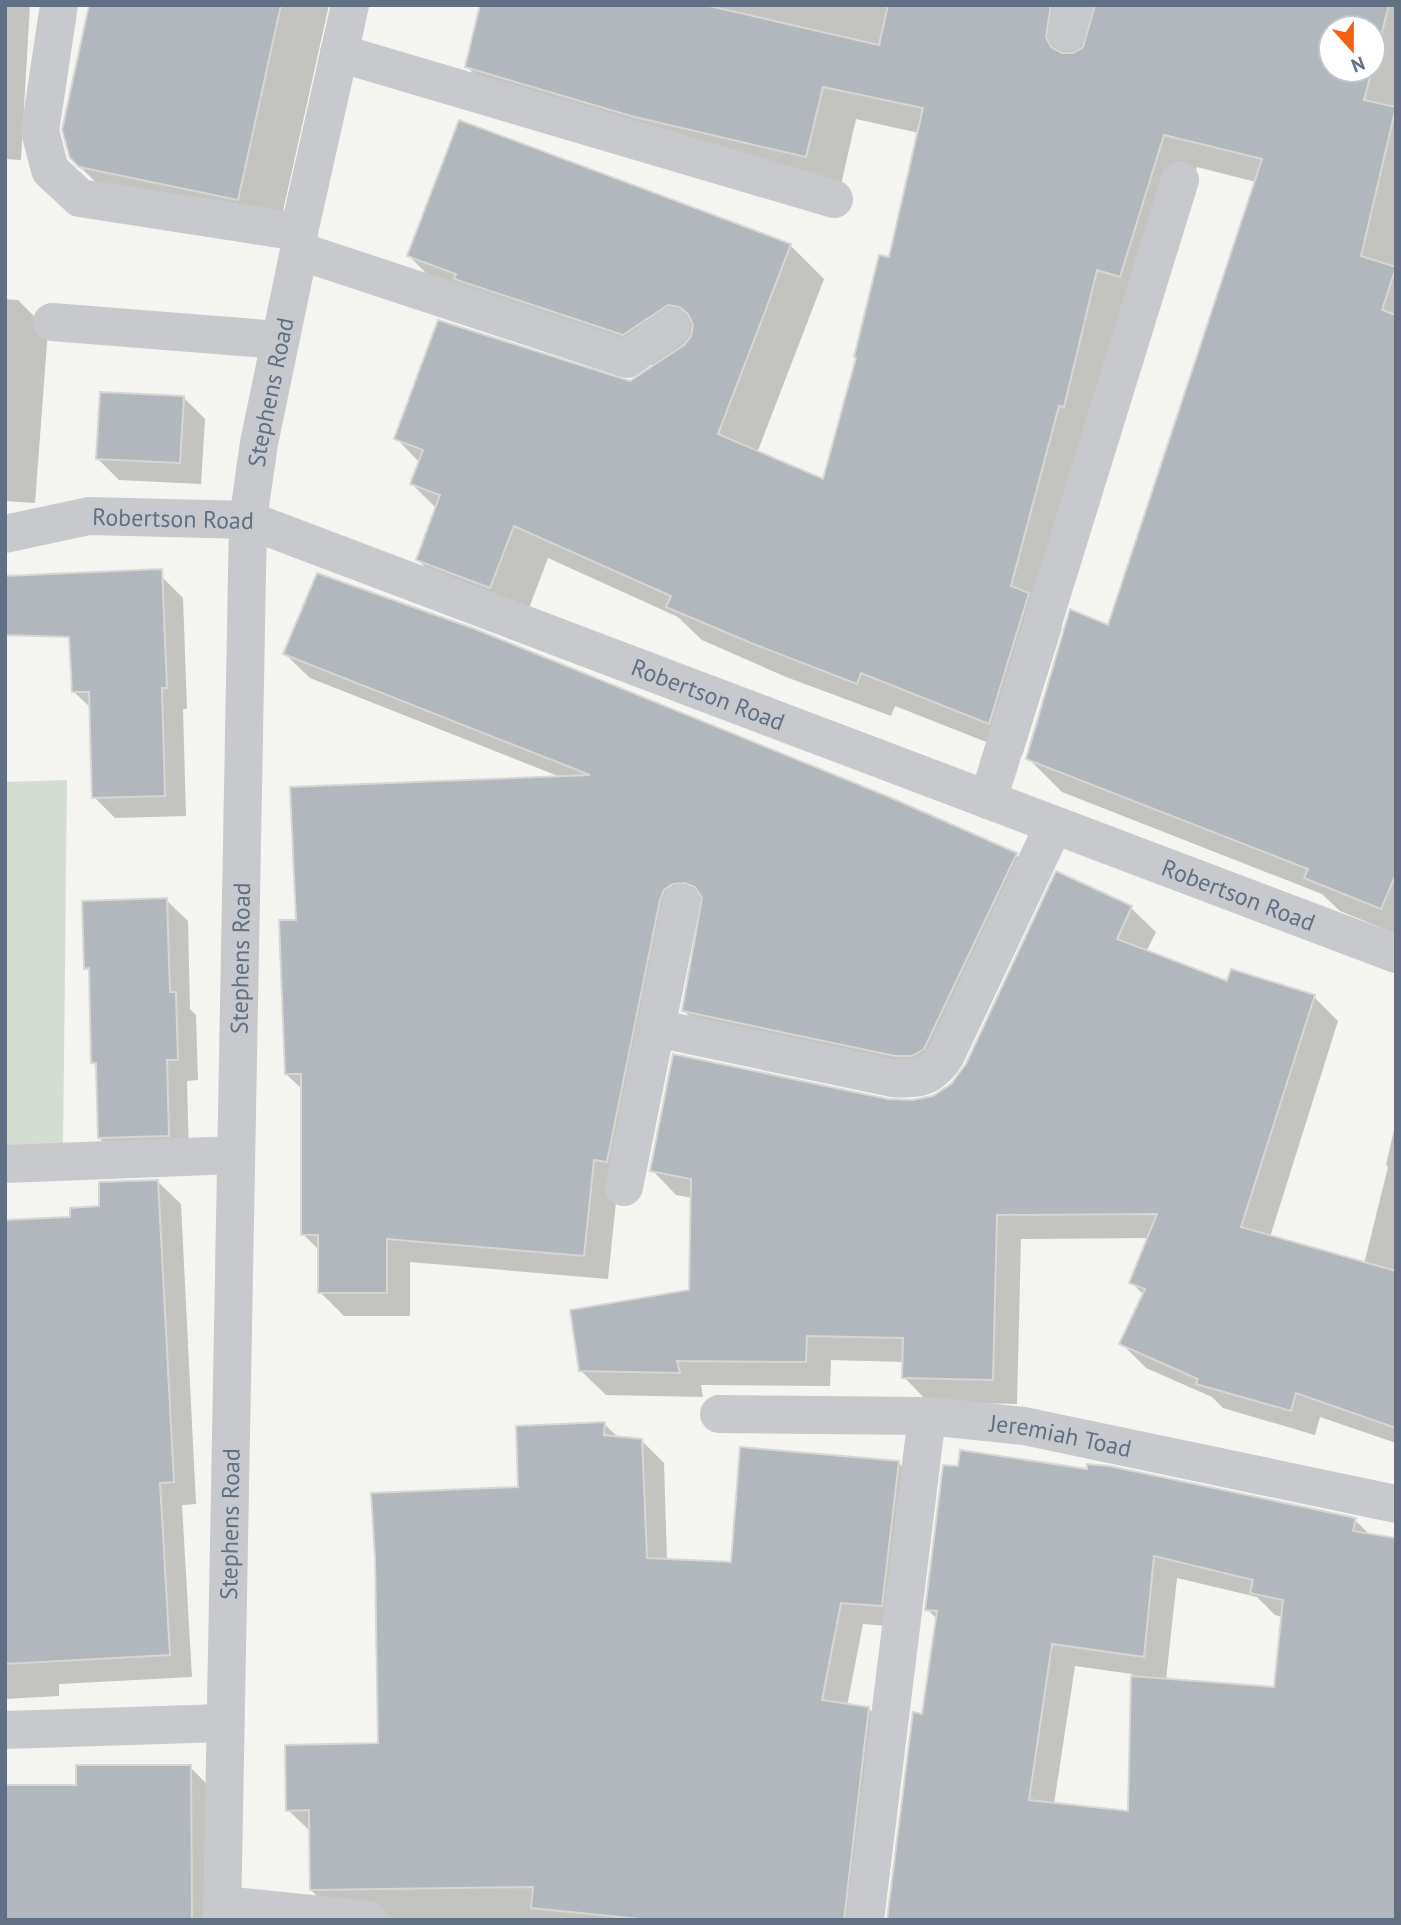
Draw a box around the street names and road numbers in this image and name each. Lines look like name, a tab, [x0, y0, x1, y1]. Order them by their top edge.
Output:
street label: Stephens Road	[240, 315, 300, 469]
street label: Robertson Road	[92, 501, 254, 536]
street label: Robertson Road	[627, 651, 789, 737]
street label: Robertson Road	[1158, 851, 1320, 938]
street label: Stephens Road	[223, 882, 257, 1034]
street label: Jeremiah Toad	[987, 1407, 1134, 1464]
street label: Stephens Road	[212, 1448, 246, 1600]

